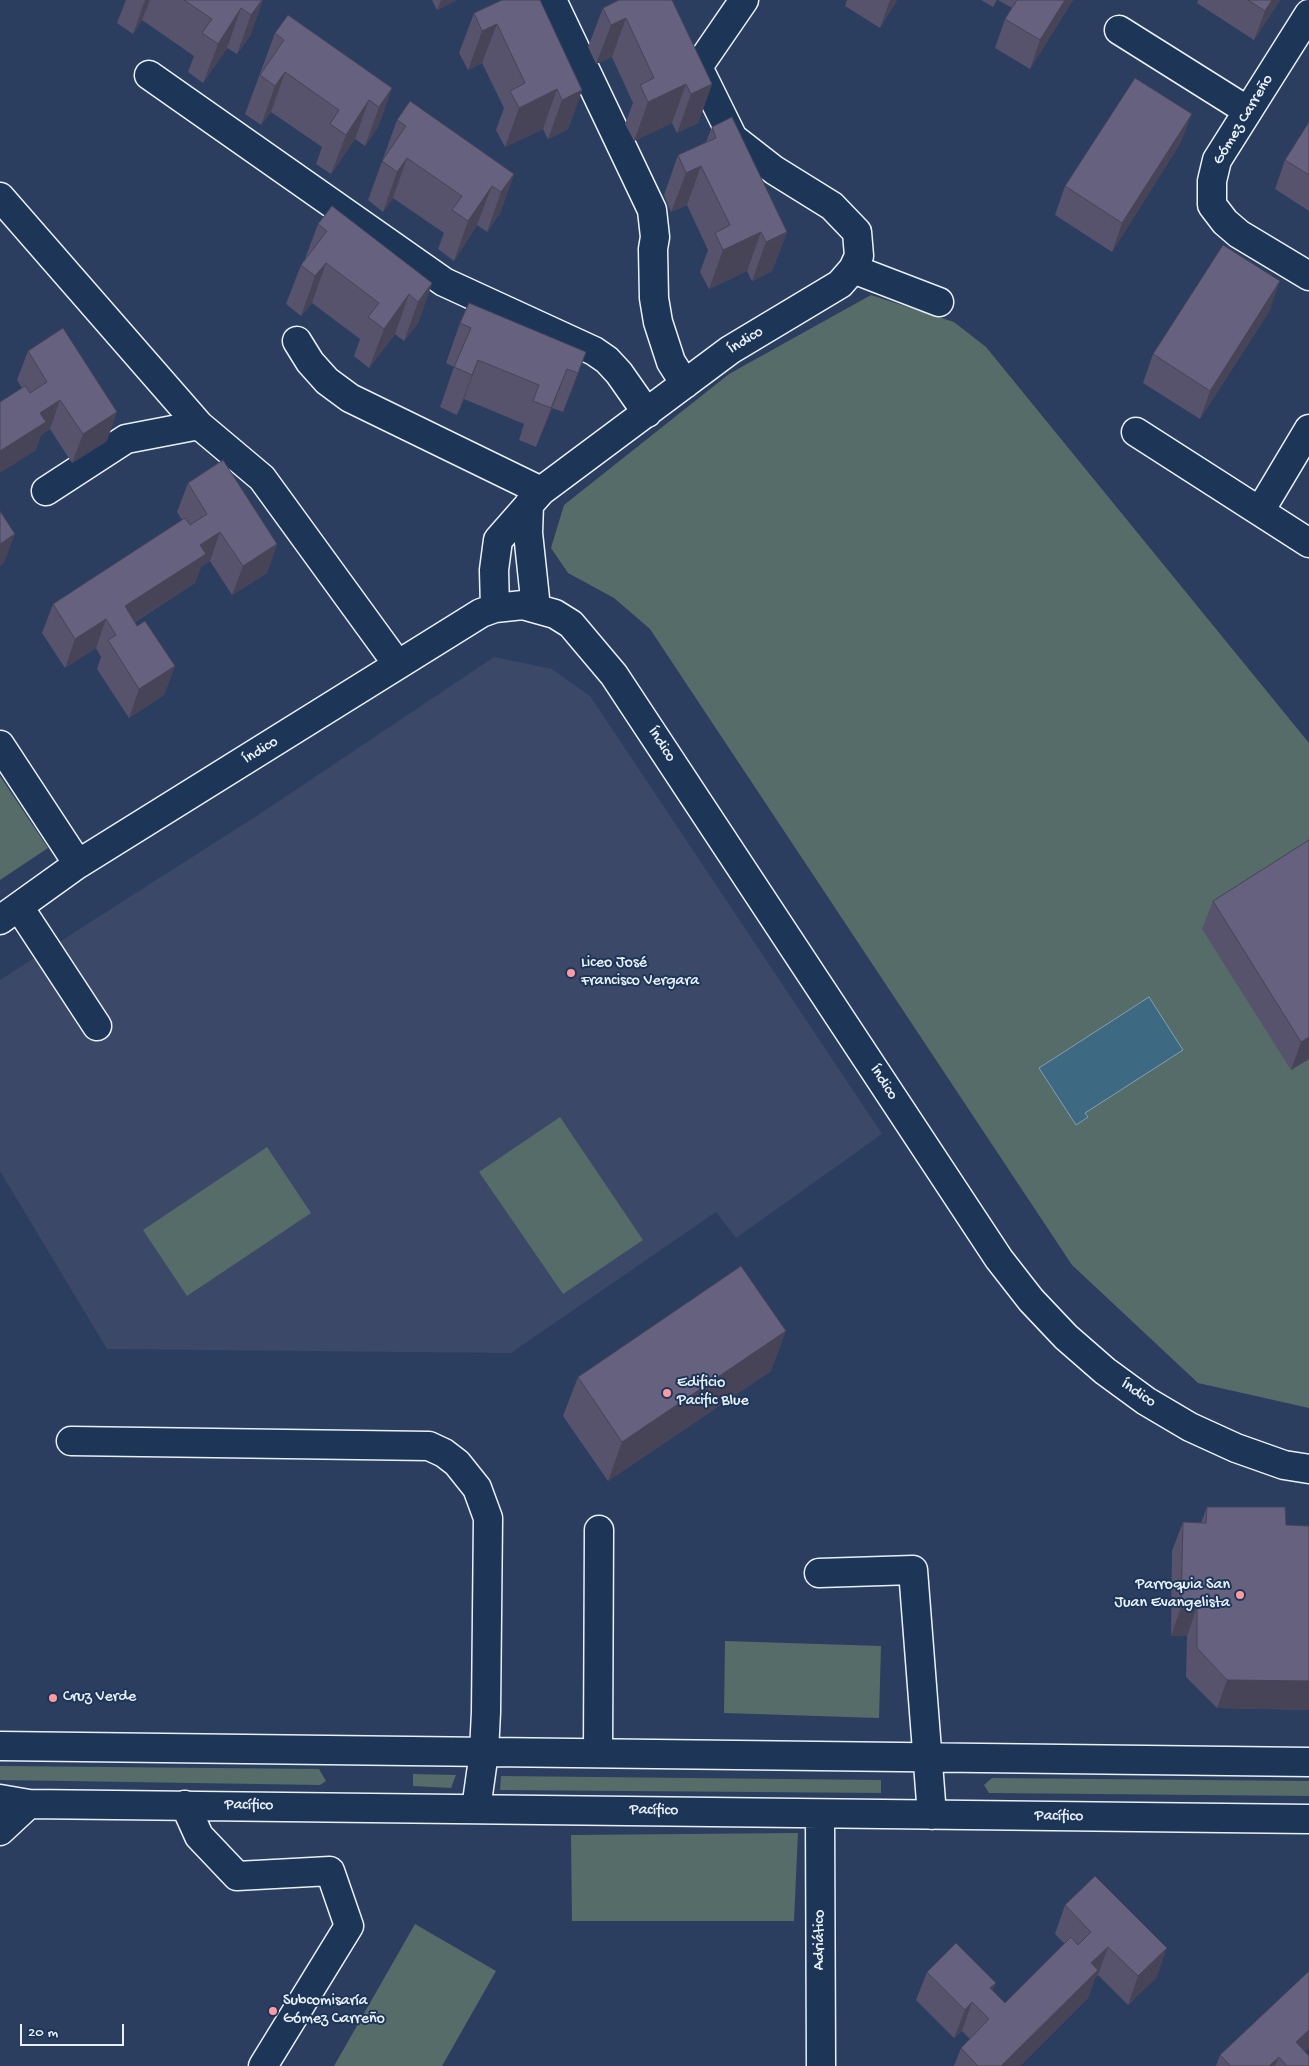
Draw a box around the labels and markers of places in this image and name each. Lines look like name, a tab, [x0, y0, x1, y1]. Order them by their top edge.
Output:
place label: Liceo José Francisco Vergara	[581, 954, 699, 992]
marker: Liceo José Francisco Vergara	[565, 967, 577, 979]
place label: Edificio Pacific Blue	[677, 1374, 749, 1412]
marker: Edificio Pacific Blue	[661, 1387, 673, 1399]
place label: Parroquia San Juan Evangelista	[1115, 1576, 1230, 1614]
marker: Parroquia San Juan Evangelista	[1234, 1589, 1246, 1601]
place label: Cruz Verde	[63, 1688, 136, 1708]
marker: Cruz Verde	[47, 1692, 59, 1704]
place label: Subcomisaría Gómez Carreño	[283, 1992, 385, 2030]
marker: Subcomisaría Gómez Carreño	[267, 2005, 279, 2017]

